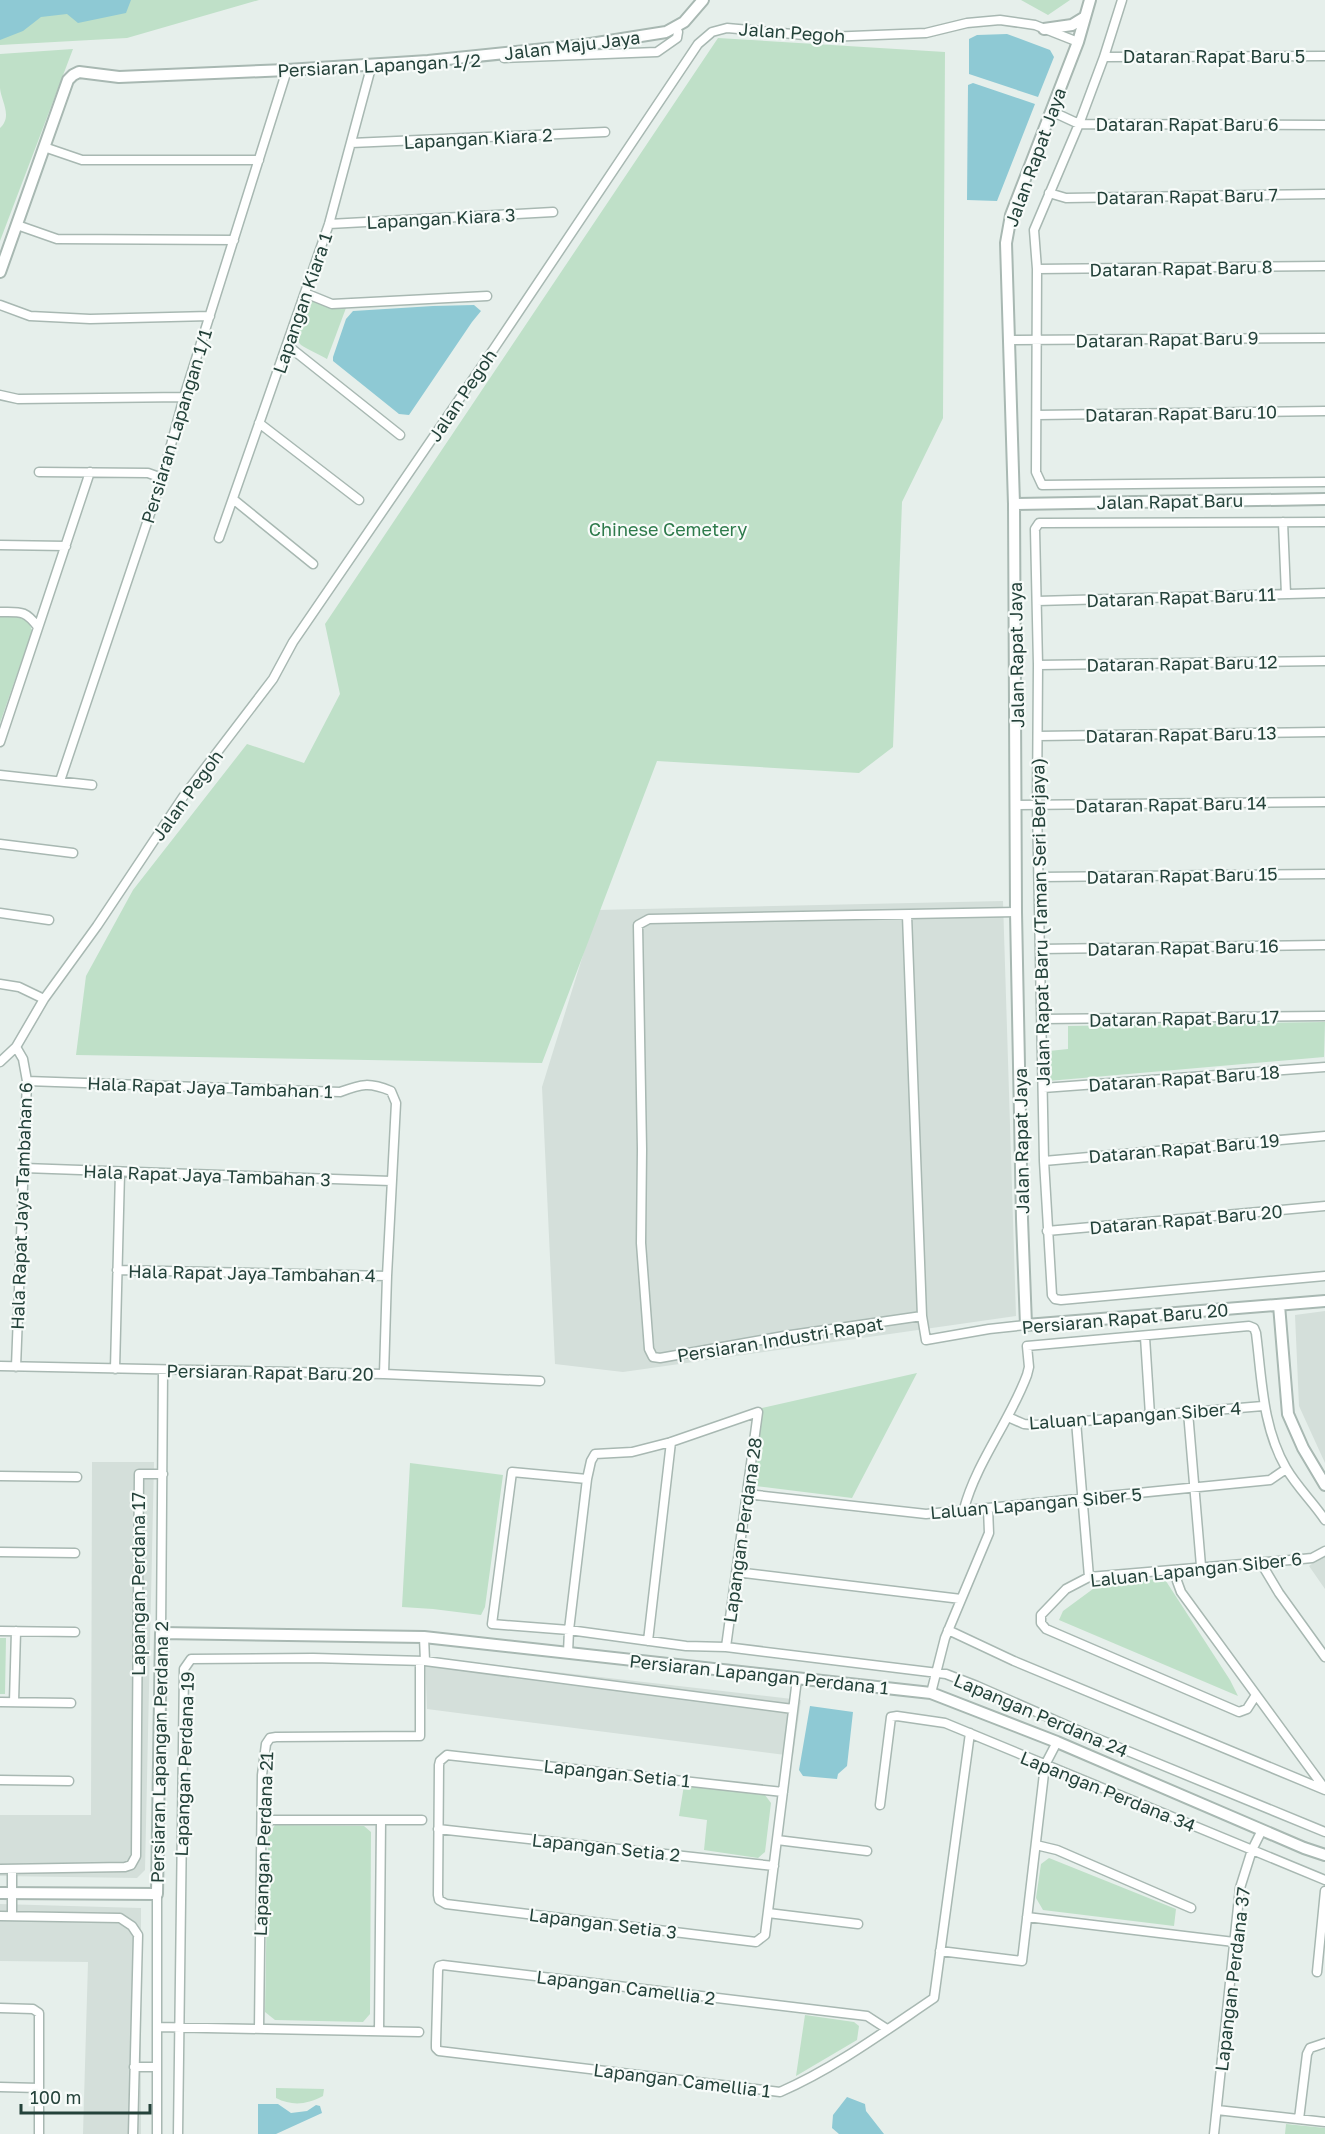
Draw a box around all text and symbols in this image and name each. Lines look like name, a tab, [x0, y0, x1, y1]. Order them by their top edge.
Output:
street label: Jalan Pegoh	[738, 17, 846, 47]
street label: Jalan Maju Jaya	[503, 26, 641, 64]
street label: Dataran Rapat Baru 5	[1123, 45, 1305, 67]
street label: Persiaran Lapangan 1/2	[277, 49, 481, 81]
street label: Jalan Rapat Jaya	[1000, 85, 1070, 229]
street label: Dataran Rapat Baru 6	[1095, 113, 1279, 135]
street label: Lapangan Kiara 2	[403, 123, 553, 153]
street label: Dataran Rapat Baru 7	[1096, 183, 1278, 209]
street label: Lapangan Kiara 3	[366, 203, 516, 233]
street label: Lapangan Kiara 1	[268, 229, 336, 376]
street label: Dataran Rapat Baru 8	[1089, 255, 1273, 281]
street label: Persiaran Lapangan 1/1	[136, 326, 216, 526]
street label: Dataran Rapat Baru 9	[1075, 326, 1259, 352]
street label: Jalan Pegoh	[423, 345, 501, 445]
street label: Dataran Rapat Baru 10	[1085, 400, 1277, 426]
street label: Jalan Rapat Baru	[1096, 489, 1244, 513]
park label: Chinese Cemetery	[589, 518, 747, 540]
street label: Jalan Rapat Jaya	[1004, 582, 1028, 728]
street label: Dataran Rapat Baru 11	[1086, 583, 1276, 611]
street label: Dataran Rapat Baru 12	[1086, 650, 1278, 676]
street label: Dataran Rapat Baru 13	[1085, 721, 1277, 747]
street label: Jalan Pegoh	[147, 745, 227, 845]
street label: Jalan Rapat Baru (Taman Seri Berjaya)	[1026, 758, 1054, 1086]
street label: Dataran Rapat Baru 14	[1075, 791, 1267, 817]
street label: Dataran Rapat Baru 15	[1086, 862, 1278, 888]
street label: Dataran Rapat Baru 16	[1087, 934, 1279, 960]
street label: Dataran Rapat Baru 17	[1089, 1005, 1279, 1031]
street label: Dataran Rapat Baru 18	[1088, 1060, 1280, 1096]
street label: Jalan Rapat Jaya	[1009, 1068, 1033, 1214]
street label: Hala Rapat Jaya Tambahan 1	[87, 1072, 333, 1102]
street label: Hala Rapat Jaya Tambahan 6	[6, 1082, 36, 1330]
street label: Dataran Rapat Baru 19	[1088, 1129, 1280, 1167]
street label: Hala Rapat Jaya Tambahan 3	[83, 1160, 331, 1190]
street label: Dataran Rapat Baru 20	[1089, 1200, 1283, 1238]
street label: Hala Rapat Jaya Tambahan 4	[128, 1260, 376, 1286]
street label: Persiaran Rapat Baru 20	[1021, 1298, 1229, 1338]
street label: Persiaran Industri Rapat	[675, 1312, 885, 1366]
street label: Persiaran Rapat Baru 20	[166, 1359, 374, 1385]
street label: Laluan Lapangan Siber 4	[1028, 1397, 1242, 1433]
street label: Lapangan Perdana 28	[718, 1436, 766, 1624]
street label: Laluan Lapangan Siber 5	[929, 1483, 1143, 1523]
street label: Lapangan Perdana 17	[127, 1492, 149, 1676]
street label: Laluan Lapangan Siber 6	[1089, 1547, 1303, 1591]
street label: Persiaran Lapangan Perdana 2	[146, 1621, 172, 1883]
street label: Persiaran Lapangan Perdana 1	[628, 1649, 890, 1699]
street label: Lapangan Perdana 24	[951, 1668, 1131, 1762]
street label: Lapangan Perdana 19	[170, 1671, 198, 1857]
street label: Lapangan Perdana 34	[1017, 1746, 1199, 1836]
street label: Lapangan Perdana 21	[249, 1751, 277, 1937]
street label: Lapangan Setia 1	[543, 1754, 692, 1792]
street label: Lapangan Setia 2	[531, 1828, 681, 1866]
street label: Lapangan Perdana 37	[1210, 1886, 1254, 2072]
street label: Lapangan Setia 3	[528, 1903, 678, 1943]
street label: Lapangan Camellia 2	[535, 1965, 717, 2009]
street label: Lapangan Camellia 1	[592, 2058, 772, 2102]
scale bar	[21, 2077, 150, 2115]
text: 100 m	[30, 2086, 81, 2108]

